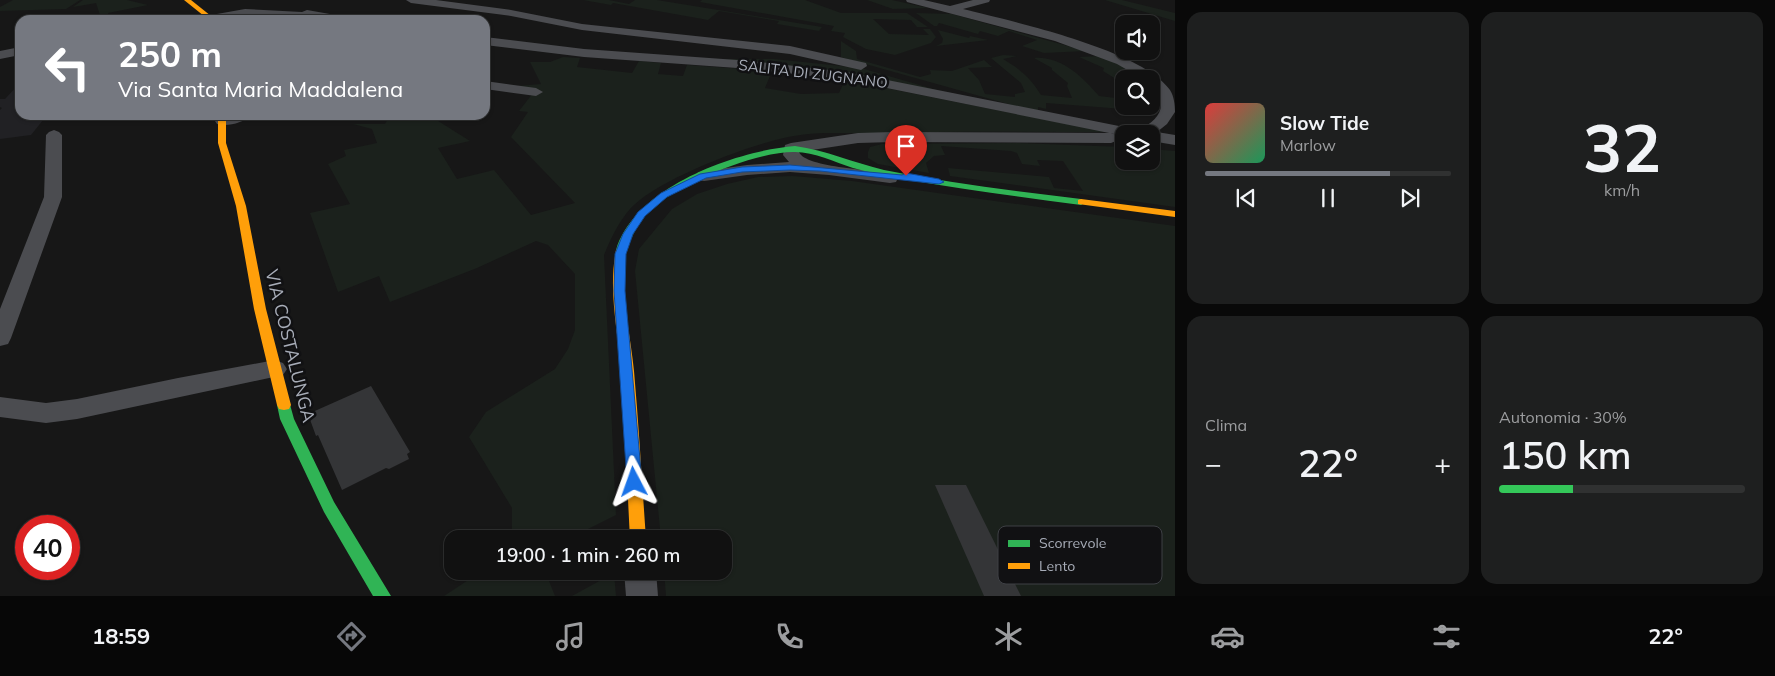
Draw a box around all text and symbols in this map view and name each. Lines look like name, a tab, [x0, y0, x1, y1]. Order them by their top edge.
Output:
map controls	[1115, 15, 1160, 170]
button: sound	[1115, 15, 1160, 60]
text: 250 m	[118, 32, 222, 76]
icon: left	[35, 35, 100, 100]
street label: SALITA DI ZUGNANO	[737, 55, 889, 92]
button: search	[1115, 70, 1160, 115]
text: Via Santa Maria Maddalena	[118, 75, 403, 103]
text: 32	[1583, 107, 1661, 188]
text: Slow Tide	[1280, 111, 1369, 135]
pin	[885, 125, 927, 176]
button: layers	[1115, 125, 1160, 170]
icon: arrive	[892, 132, 920, 160]
text: Marlow	[1280, 135, 1336, 155]
text: km/h	[1604, 180, 1640, 200]
icon: previous	[1232, 184, 1260, 212]
icon: pause	[1314, 184, 1342, 212]
icon: next	[1396, 184, 1424, 212]
street label: VIA COSTALUNGA	[260, 267, 321, 425]
text: Autonomia · 30%	[1499, 407, 1627, 427]
text: Clima	[1205, 415, 1247, 435]
text: 150 km	[1499, 431, 1632, 479]
text: 22°	[1298, 439, 1358, 487]
text: −	[1205, 446, 1222, 481]
text: +	[1434, 446, 1451, 481]
position arrow	[607, 455, 659, 507]
speed limit sign: 40	[15, 515, 80, 580]
legend	[998, 526, 1162, 584]
text: Scorrevole	[1039, 534, 1106, 552]
text: 19:00 · 1 min · 260 m	[495, 543, 681, 567]
text: Lento	[1039, 557, 1075, 575]
icon: directions	[334, 619, 369, 654]
icon: music	[553, 619, 588, 654]
icon: phone	[772, 619, 807, 654]
icon: climate	[991, 619, 1026, 654]
icon: car	[1210, 619, 1245, 654]
icon: filters	[1429, 619, 1464, 654]
text: 18:59	[92, 622, 150, 650]
text: 22°	[1648, 622, 1683, 650]

